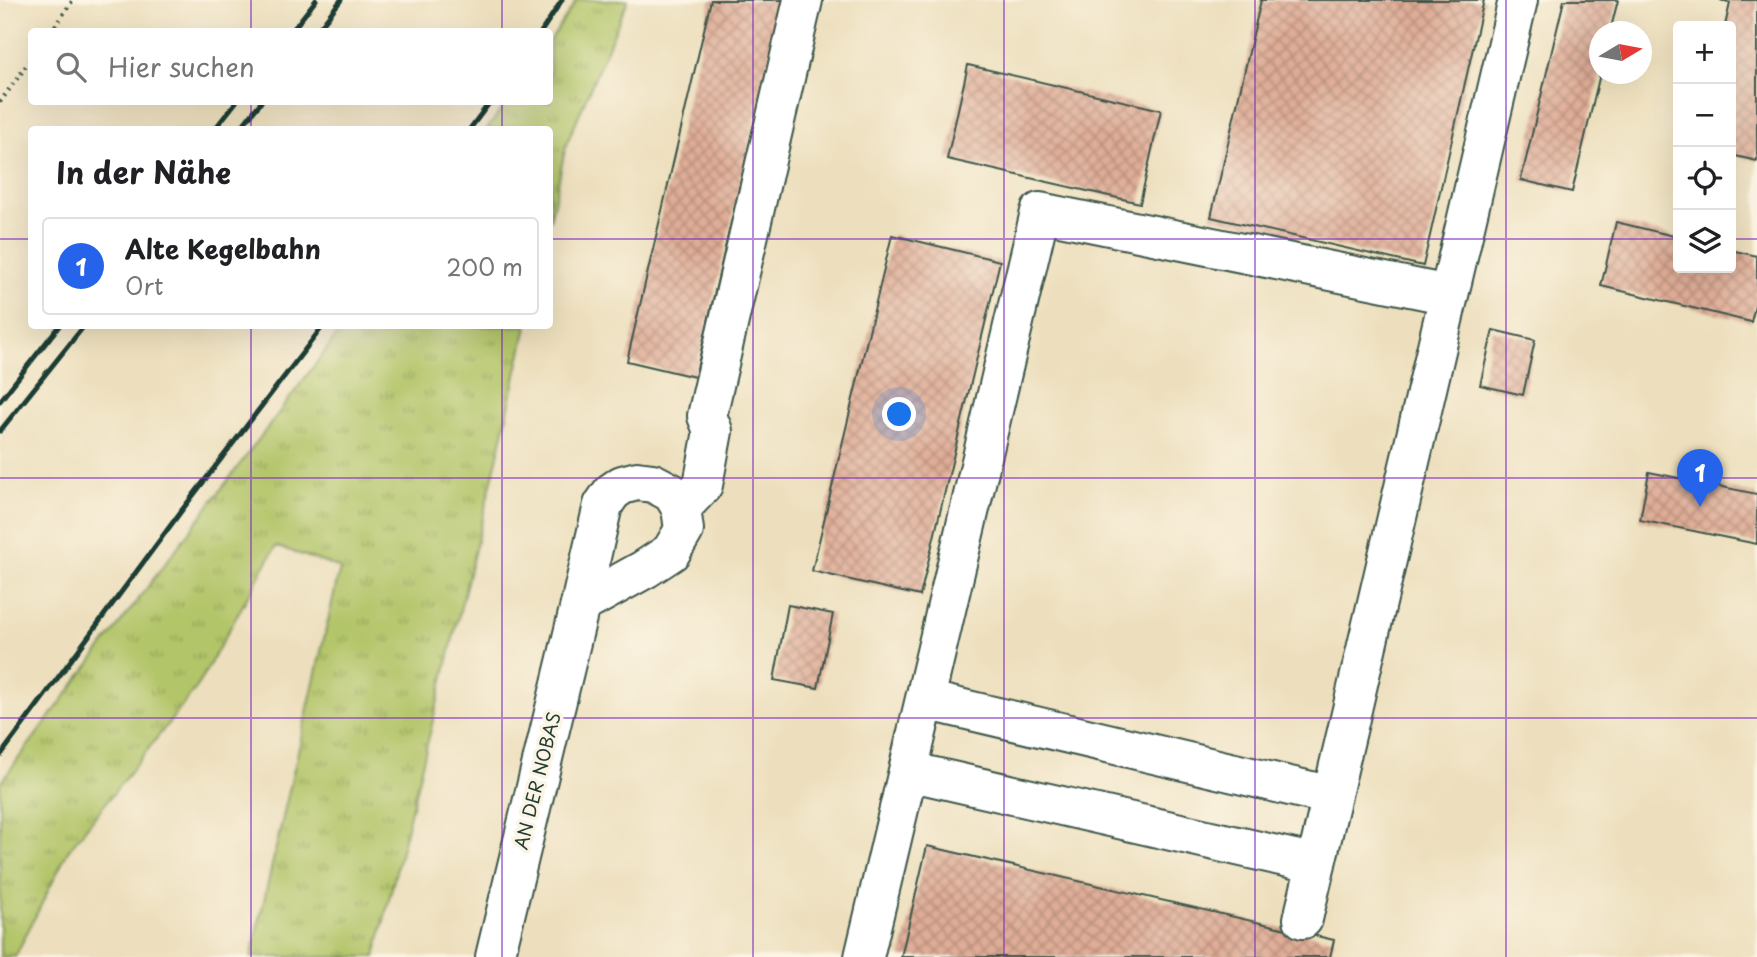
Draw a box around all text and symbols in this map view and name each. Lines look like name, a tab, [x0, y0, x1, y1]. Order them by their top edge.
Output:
north arrow	[1589, 21, 1652, 84]
map controls	[1673, 21, 1736, 273]
button: +	[1673, 21, 1736, 84]
search box	[28, 28, 553, 105]
text: Hier suchen	[108, 47, 255, 86]
icon: search	[52, 48, 90, 86]
button: −	[1673, 84, 1736, 147]
button: locate	[1673, 147, 1736, 210]
text: In der Nähe	[56, 149, 231, 194]
button: layers	[1673, 210, 1736, 273]
text: Alte Kegelbahn	[125, 229, 321, 268]
text: 1	[76, 249, 87, 284]
text: 200 m	[446, 249, 523, 284]
text: Ort	[125, 268, 163, 303]
your location	[882, 397, 916, 431]
pin: 1	[1677, 449, 1723, 507]
street label: AN DER NOBAS	[506, 709, 567, 852]

